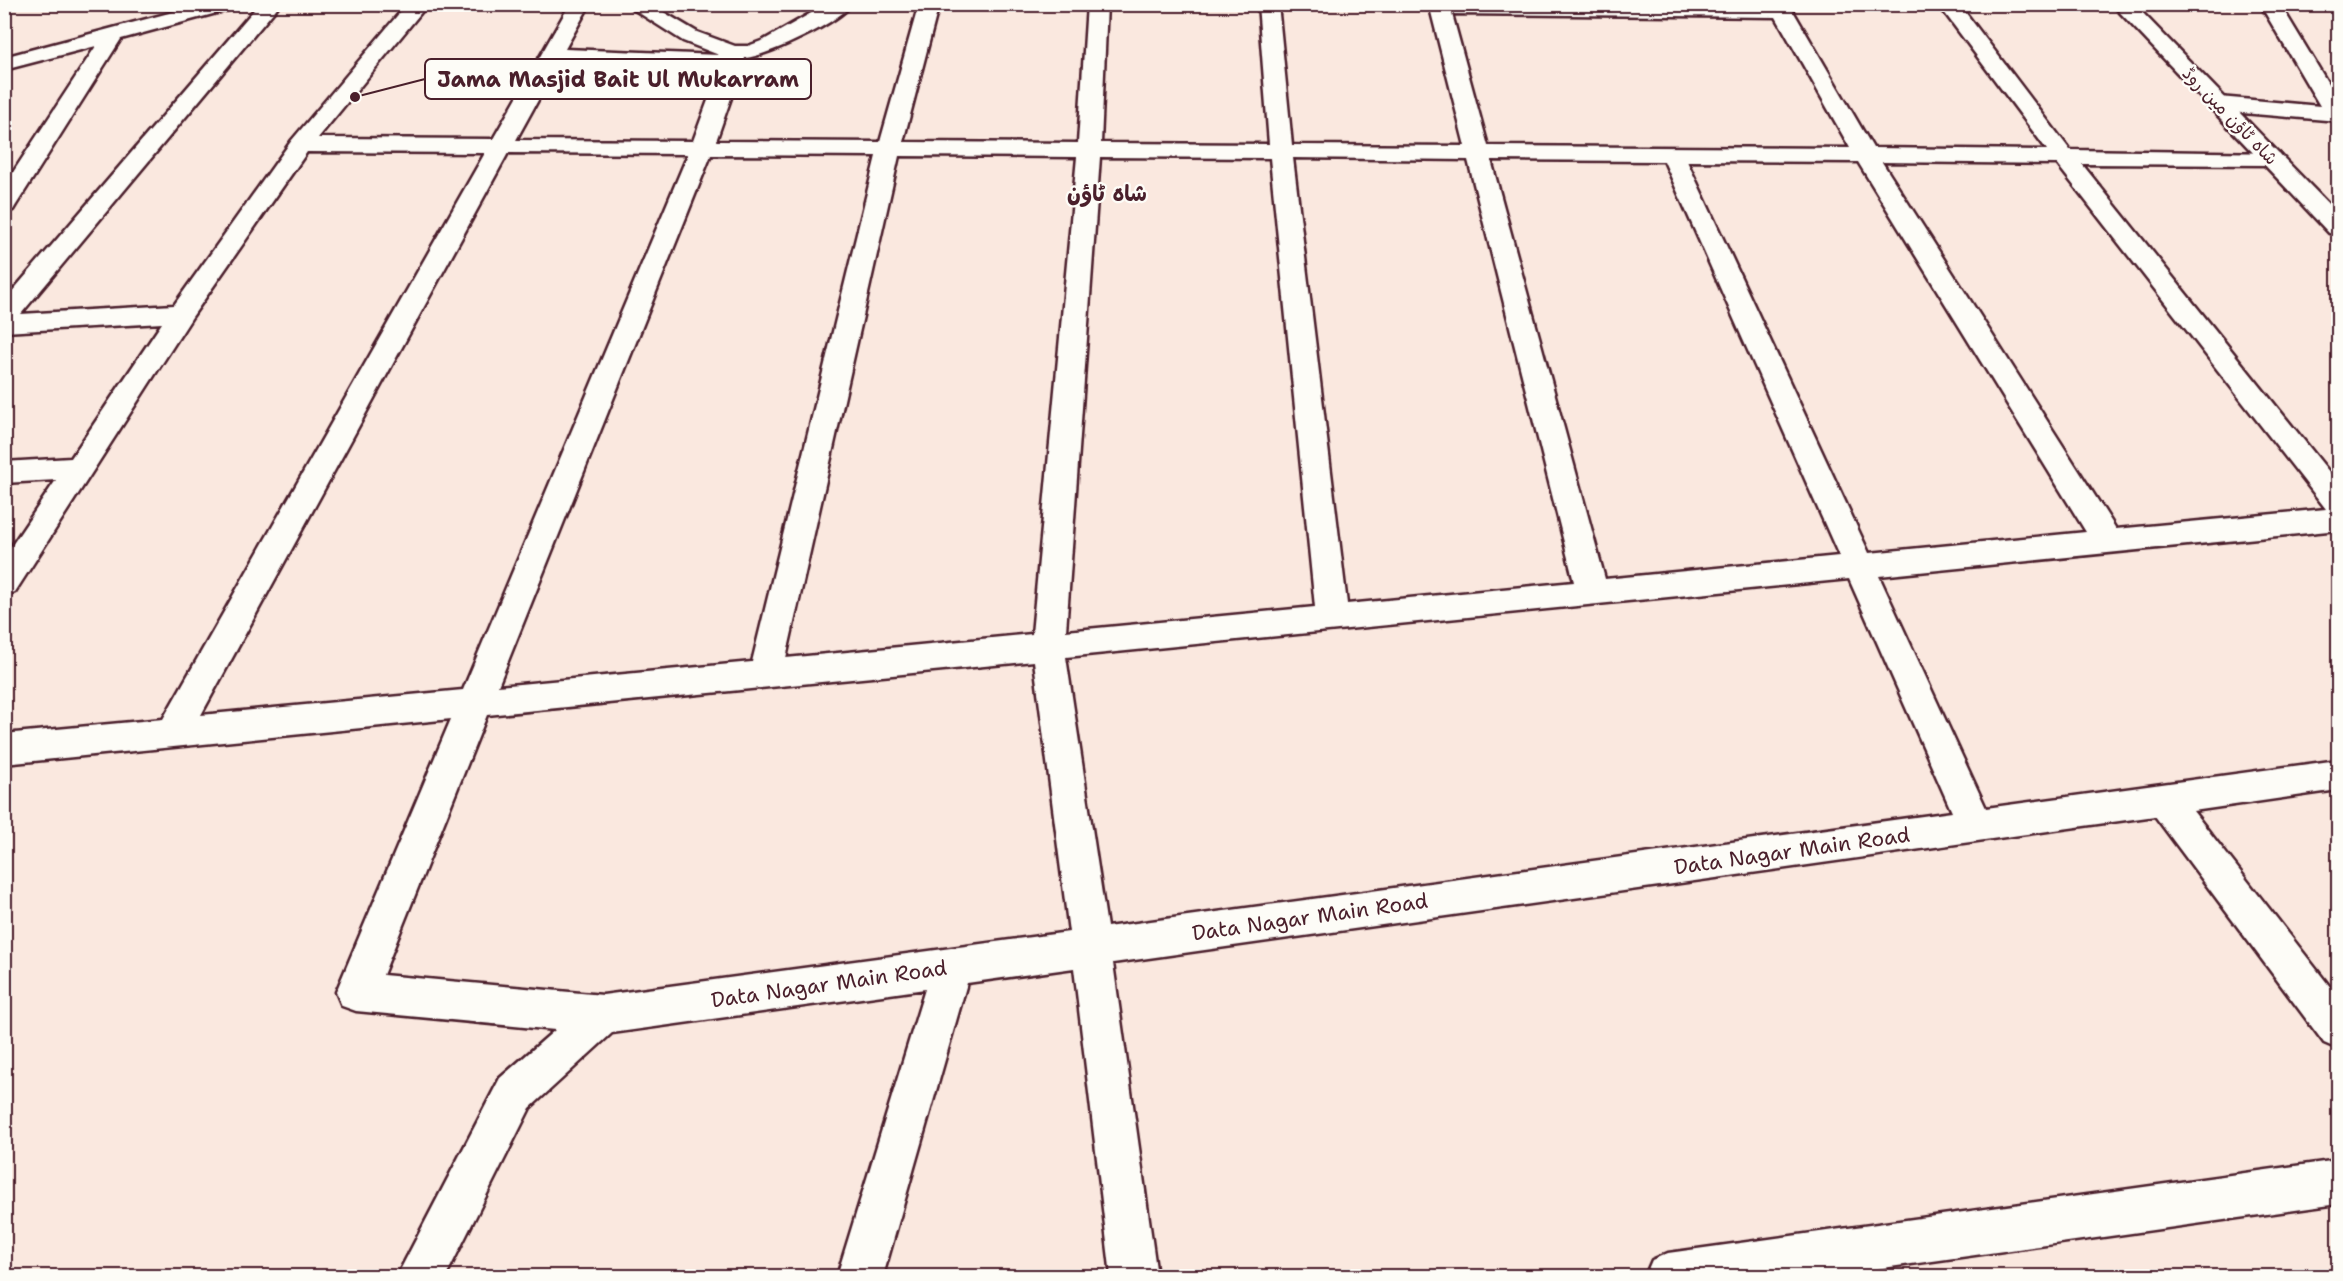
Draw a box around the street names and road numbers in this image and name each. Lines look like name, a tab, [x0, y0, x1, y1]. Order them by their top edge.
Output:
street label: شاہ ٹاؤن مین روڈ	[2177, 62, 2283, 170]
street label: Data Nagar Main Road	[1672, 821, 1912, 881]
street label: Data Nagar Main Road	[1190, 887, 1430, 947]
street label: Data Nagar Main Road	[709, 954, 949, 1014]

